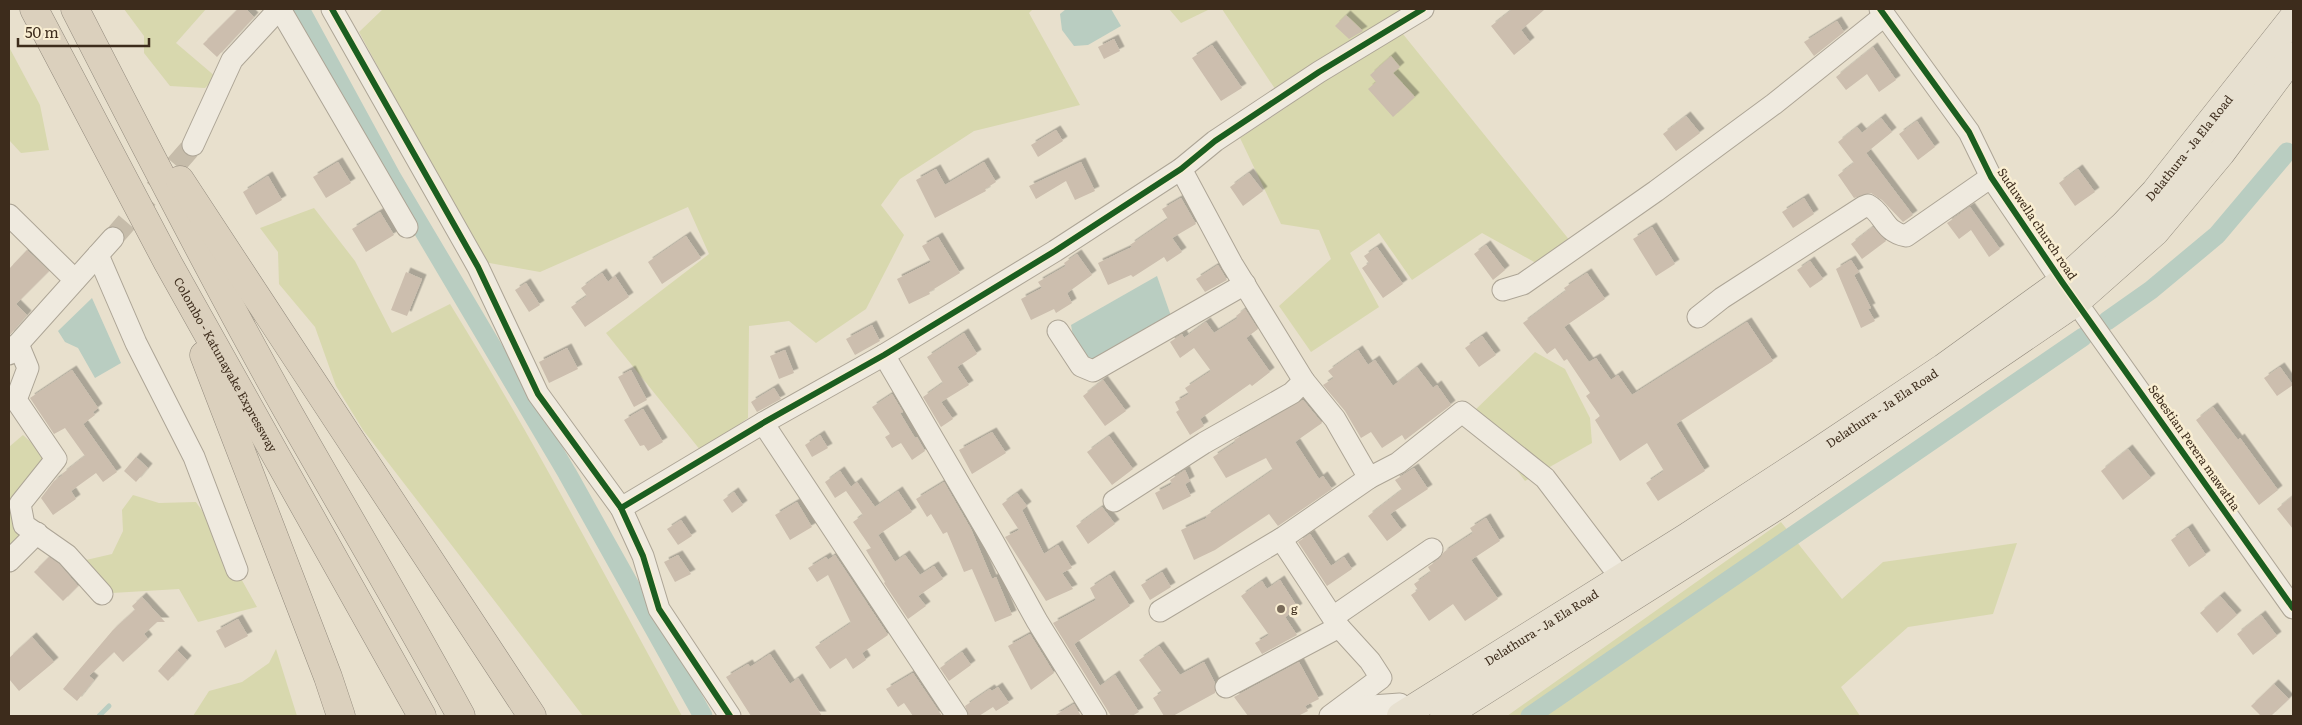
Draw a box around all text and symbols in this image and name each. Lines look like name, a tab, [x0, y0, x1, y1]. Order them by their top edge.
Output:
scale bar	[18, 15, 149, 47]
text: 50 m	[25, 20, 59, 43]
street label: Delathura - Ja Ela Road	[2141, 90, 2237, 205]
street label: Suduwella church road	[1994, 164, 2082, 284]
street label: Colombo - Katunayake Expressway	[170, 274, 282, 455]
street label: Delathura - Ja Ela Road	[1822, 363, 1942, 452]
street label: Sebestian Perera mawatha	[2144, 381, 2246, 514]
street label: Delathura - Ja Ela Road	[1481, 584, 1602, 670]
place label: g	[1291, 599, 1298, 617]
marker: g	[1275, 603, 1287, 615]

